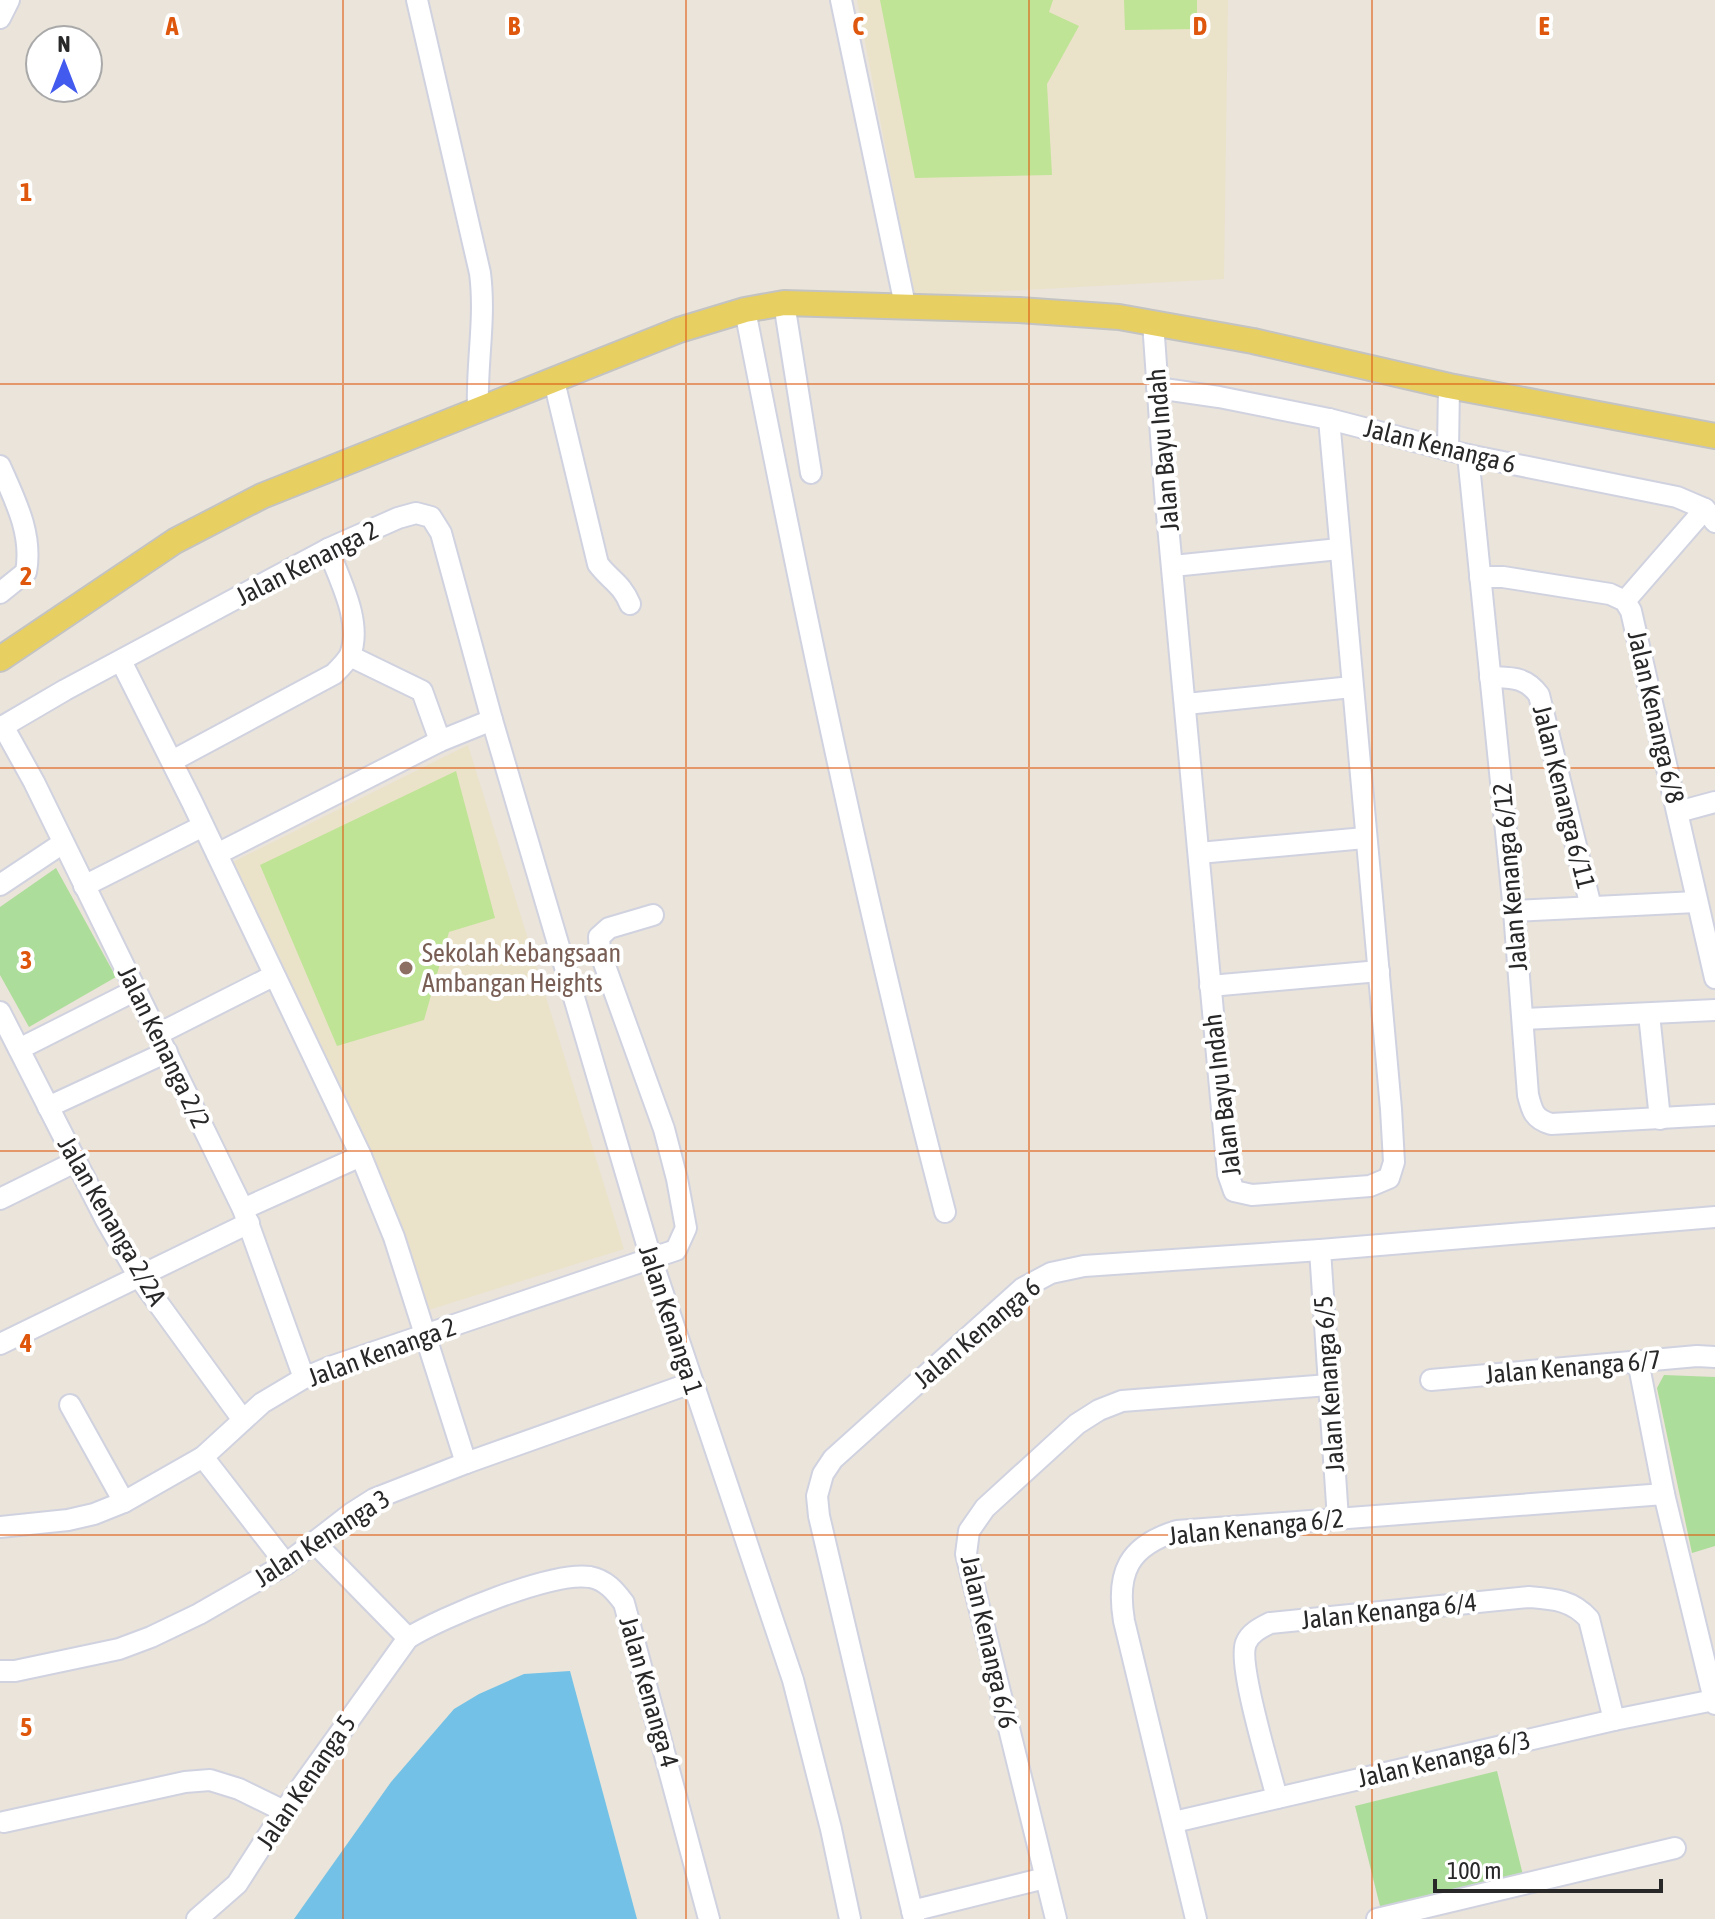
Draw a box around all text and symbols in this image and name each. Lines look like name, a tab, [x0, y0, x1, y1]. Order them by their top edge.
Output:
text: A	[165, 11, 179, 41]
text: B	[508, 11, 521, 41]
text: C	[852, 11, 864, 41]
text: D	[1193, 11, 1207, 41]
text: E	[1538, 11, 1550, 41]
north arrow	[24, 24, 104, 104]
text: N	[58, 31, 70, 57]
text: 1	[20, 177, 32, 207]
street label: Jalan Bayu Indah	[1141, 367, 1185, 533]
street label: Jalan Kenanga 6	[1361, 413, 1519, 479]
street label: Jalan Kenanga 2	[231, 514, 383, 612]
text: 2	[20, 561, 32, 591]
street label: Jalan Kenanga 6/8	[1622, 628, 1690, 806]
street label: Jalan Kenanga 6/11	[1527, 702, 1601, 892]
street label: Jalan Kenanga 6/12	[1487, 782, 1533, 972]
place label: Sekolah Kebangsaan Ambangan Heights	[422, 938, 621, 998]
text: 3	[20, 945, 32, 975]
marker: Sekolah Kebangsaan Ambangan Heights	[397, 959, 415, 977]
street label: Jalan Kenanga 2/2	[112, 961, 216, 1133]
street label: Jalan Bayu Indah	[1197, 1012, 1247, 1178]
street label: Jalan Kenanga 2/2A	[52, 1132, 172, 1311]
street label: Jalan Kenanga 1	[633, 1241, 709, 1399]
street label: Jalan Kenanga 6	[908, 1272, 1046, 1394]
street label: Jalan Kenanga 6/5	[1308, 1295, 1350, 1473]
street label: Jalan Kenanga 2	[304, 1311, 460, 1393]
text: 4	[19, 1328, 32, 1358]
street label: Jalan Kenanga 6/7	[1484, 1344, 1662, 1390]
street label: Jalan Kenanga 3	[249, 1483, 395, 1593]
street label: Jalan Kenanga 6/2	[1167, 1503, 1345, 1551]
street label: Jalan Kenanga 6/6	[955, 1553, 1023, 1731]
street label: Jalan Kenanga 6/4	[1300, 1587, 1478, 1635]
street label: Jalan Kenanga 4	[613, 1613, 685, 1771]
street label: Jalan Kenanga 5	[250, 1709, 362, 1855]
text: 5	[20, 1712, 32, 1742]
street label: Jalan Kenanga 6/3	[1355, 1725, 1533, 1793]
scale bar	[1435, 1843, 1661, 1893]
text: 100 m	[1447, 1857, 1501, 1884]

